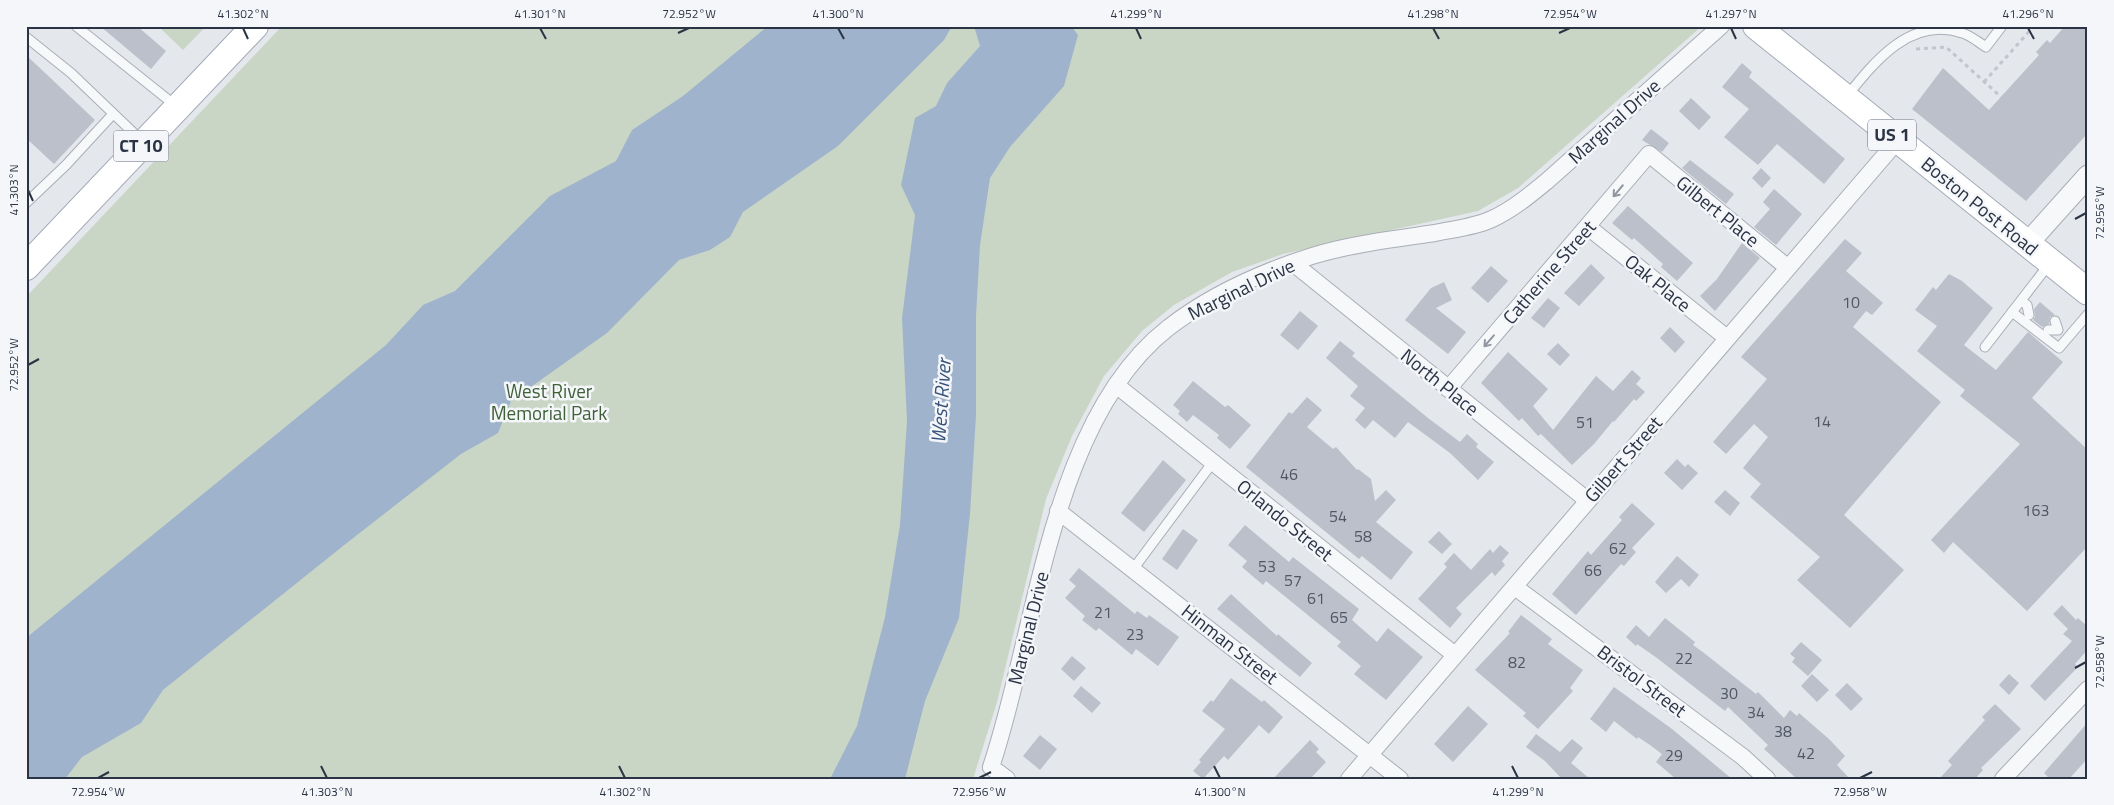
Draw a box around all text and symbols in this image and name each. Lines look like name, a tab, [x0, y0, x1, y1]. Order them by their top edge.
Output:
text: 41.302°N	[217, 4, 269, 23]
text: 41.301°N	[514, 4, 566, 23]
text: 72.952°W	[662, 4, 716, 23]
text: 41.300°N	[812, 4, 864, 23]
text: 41.299°N	[1110, 4, 1162, 23]
text: 41.298°N	[1407, 4, 1459, 23]
text: 72.954°W	[1543, 4, 1597, 23]
text: 41.297°N	[1705, 4, 1757, 23]
text: 41.296°N	[2002, 4, 2054, 23]
street label: Marginal Drive	[1561, 71, 1666, 170]
road number: US 1	[1868, 120, 1916, 150]
road number: CT 10	[114, 130, 168, 162]
street label: Boston Post Road	[1915, 149, 2045, 262]
text: 41.303°N	[4, 164, 23, 216]
street label: Gilbert Place	[1670, 168, 1766, 253]
one-way arrow	[1612, 185, 1623, 198]
text: 72.956°W	[2090, 186, 2109, 240]
street label: Catherine Street	[1495, 213, 1602, 330]
street label: Oak Place	[1619, 247, 1698, 319]
street label: Marginal Drive	[1182, 250, 1299, 327]
house number: 10	[1842, 290, 1860, 314]
one-way arrow	[1483, 334, 1495, 347]
text: 72.952°W	[4, 338, 23, 392]
street label: North Place	[1395, 341, 1486, 422]
water label: West River	[922, 355, 959, 444]
park label: West River Memorial Park	[491, 376, 607, 427]
street label: Gilbert Street	[1577, 409, 1669, 508]
house number: 14	[1813, 409, 1831, 433]
house number: 51	[1576, 410, 1594, 434]
house number: 46	[1280, 462, 1298, 486]
street label: Orlando Street	[1231, 472, 1340, 568]
house number: 163	[2023, 498, 2049, 522]
house number: 54	[1329, 504, 1347, 528]
house number: 58	[1354, 524, 1372, 548]
house number: 62	[1609, 536, 1627, 560]
house number: 53	[1258, 554, 1276, 578]
house number: 66	[1584, 558, 1602, 582]
street label: Marginal Drive	[999, 568, 1056, 688]
house number: 57	[1284, 568, 1302, 592]
house number: 61	[1307, 586, 1325, 610]
street label: Hinman Street	[1176, 596, 1285, 691]
house number: 21	[1094, 600, 1112, 624]
house number: 65	[1330, 605, 1348, 629]
house number: 23	[1126, 622, 1144, 646]
text: 72.958°W	[2090, 635, 2109, 689]
street label: Bristol Street	[1591, 637, 1693, 724]
house number: 22	[1675, 646, 1693, 670]
house number: 82	[1508, 650, 1526, 674]
house number: 30	[1720, 681, 1738, 705]
house number: 34	[1747, 700, 1765, 724]
house number: 38	[1774, 719, 1792, 743]
house number: 42	[1797, 741, 1815, 765]
house number: 29	[1665, 743, 1683, 767]
text: 72.954°W	[71, 782, 125, 801]
text: 41.303°N	[301, 782, 353, 801]
text: 41.302°N	[599, 782, 651, 801]
text: 72.956°W	[952, 782, 1006, 801]
text: 41.300°N	[1194, 782, 1246, 801]
text: 41.299°N	[1492, 782, 1544, 801]
text: 72.958°W	[1833, 782, 1887, 801]

